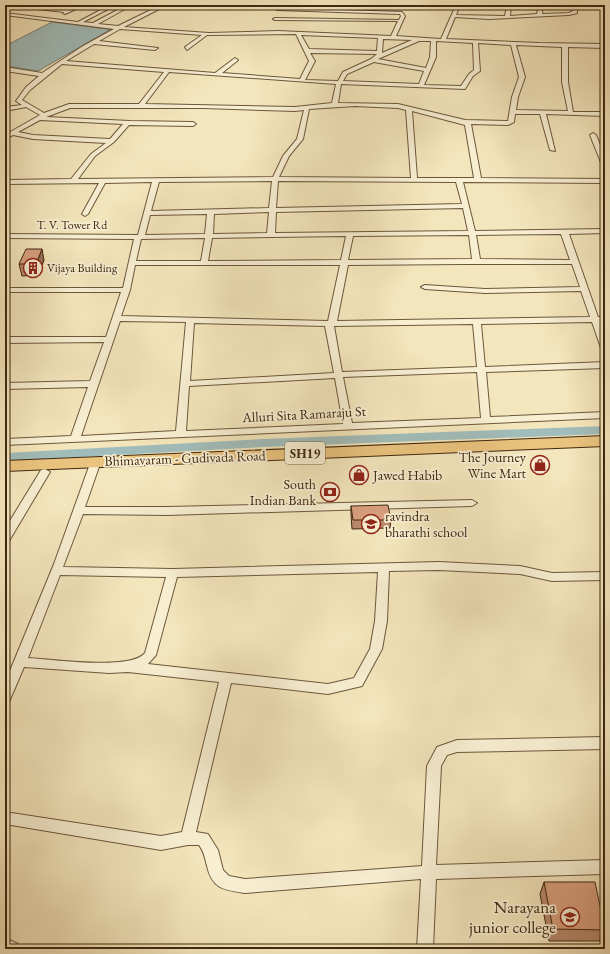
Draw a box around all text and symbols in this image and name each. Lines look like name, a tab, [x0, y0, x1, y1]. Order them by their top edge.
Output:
street label: T. V. Tower Rd	[37, 217, 108, 233]
building icon: Vijaya Building	[22, 257, 44, 279]
place label: Vijaya Building	[47, 260, 118, 276]
street label: Alluri Sita Ramaraju St	[241, 402, 367, 426]
road number: SH19	[285, 442, 325, 464]
street label: Bhimavaram - Gudivada Road	[104, 446, 267, 470]
place label: The Journey Wine Mart	[458, 448, 527, 482]
shop icon: The Journey Wine Mart	[529, 454, 551, 476]
shop icon: Jawed Habib	[348, 464, 370, 486]
place label: Jawed Habib	[372, 466, 442, 484]
place label: South Indian Bank	[250, 475, 316, 509]
bank icon: South Indian Bank	[319, 481, 341, 503]
place label: ravindra bharathi school	[385, 507, 468, 541]
school or university icon: ravindra bharathi school	[360, 513, 382, 535]
place label: Narayana junior college	[468, 896, 556, 938]
school or university icon: Narayana junior college	[559, 906, 581, 928]

